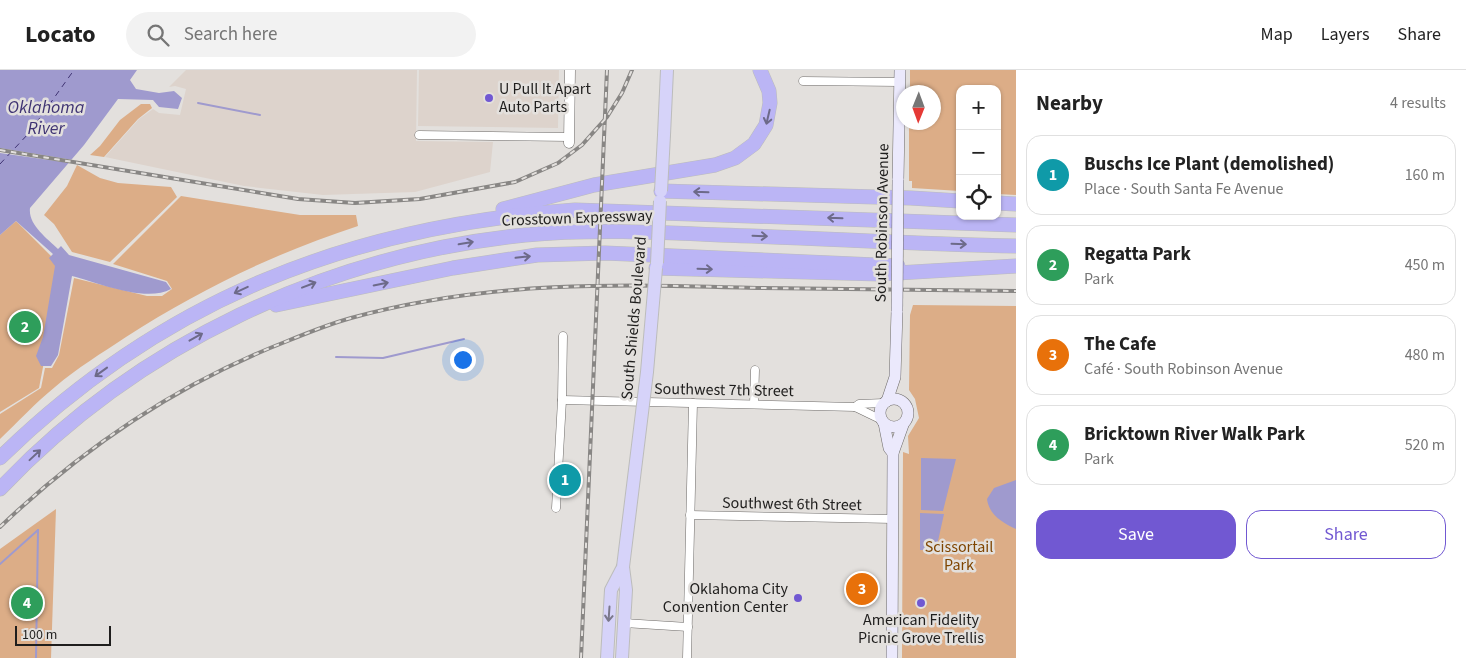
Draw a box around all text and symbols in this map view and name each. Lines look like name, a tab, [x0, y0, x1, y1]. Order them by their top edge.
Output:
search box	[126, 12, 476, 57]
text: Locato	[25, 17, 96, 52]
icon: search	[144, 21, 172, 49]
text: Search here	[184, 21, 277, 48]
text: Map	[1261, 22, 1293, 47]
text: Layers	[1321, 22, 1370, 47]
text: Share	[1398, 22, 1441, 47]
place label: U Pull It Apart Auto Parts	[499, 78, 591, 118]
north arrow	[896, 85, 941, 130]
map controls	[956, 85, 1001, 220]
button: +	[956, 85, 1001, 130]
text: Nearby	[1036, 88, 1103, 118]
marker: U Pull It Apart Auto Parts	[483, 92, 495, 104]
text: 4 results	[1390, 92, 1446, 114]
water label: Oklahoma River	[8, 95, 85, 141]
one-way arrow	[763, 108, 772, 124]
button: −	[956, 130, 1001, 175]
street label: South Robinson Avenue	[870, 143, 894, 303]
text: Buschs Ice Plant (demolished)	[1084, 151, 1334, 178]
text: 1	[1049, 164, 1057, 186]
text: 160 m	[1405, 164, 1445, 186]
button: locate	[956, 175, 1001, 220]
text: Place · South Santa Fe Avenue	[1084, 178, 1284, 200]
one-way arrow	[694, 188, 710, 197]
street label: Crosstown Expressway	[501, 204, 653, 232]
one-way arrow	[827, 213, 844, 223]
one-way arrow	[751, 231, 767, 241]
street label: South Shields Boulevard	[616, 236, 652, 400]
one-way arrow	[457, 238, 473, 248]
one-way arrow	[950, 239, 966, 249]
text: Regatta Park	[1084, 241, 1191, 268]
one-way arrow	[515, 252, 531, 262]
text: 2	[1049, 254, 1057, 276]
text: 450 m	[1405, 254, 1445, 276]
one-way arrow	[696, 264, 713, 274]
text: Park	[1084, 268, 1114, 290]
one-way arrow	[373, 278, 389, 288]
one-way arrow	[301, 280, 316, 289]
one-way arrow	[234, 286, 249, 296]
pin: 2	[9, 308, 41, 346]
text: The Cafe	[1084, 331, 1156, 358]
one-way arrow	[188, 332, 203, 342]
text: 3	[1049, 344, 1057, 366]
text: 480 m	[1405, 344, 1445, 366]
your location	[450, 347, 476, 373]
text: Café · South Robinson Avenue	[1084, 358, 1283, 380]
one-way arrow	[95, 367, 108, 378]
street label: Southwest 7th Street	[654, 378, 795, 402]
text: Bricktown River Walk Park	[1084, 421, 1305, 448]
text: 4	[1049, 434, 1057, 456]
text: 520 m	[1405, 434, 1445, 456]
text: Park	[1084, 448, 1114, 470]
one-way arrow	[28, 449, 41, 461]
pin: 1	[549, 461, 581, 499]
street label: Southwest 6th Street	[722, 492, 863, 516]
button: Save	[1036, 510, 1236, 559]
button: Share	[1246, 510, 1446, 559]
park label: Scissortail Park	[925, 536, 993, 576]
pin: 3	[846, 570, 878, 608]
place label: Oklahoma City Convention Center	[663, 578, 789, 618]
pin: 4	[11, 584, 43, 622]
marker: Oklahoma City Convention Center	[792, 592, 804, 604]
marker: American Fidelity Picnic Grove Trellis	[915, 597, 927, 609]
one-way arrow	[605, 605, 614, 621]
place label: American Fidelity Picnic Grove Trellis	[858, 609, 984, 649]
scale bar	[15, 623, 111, 646]
text: 100 m	[22, 625, 57, 645]

